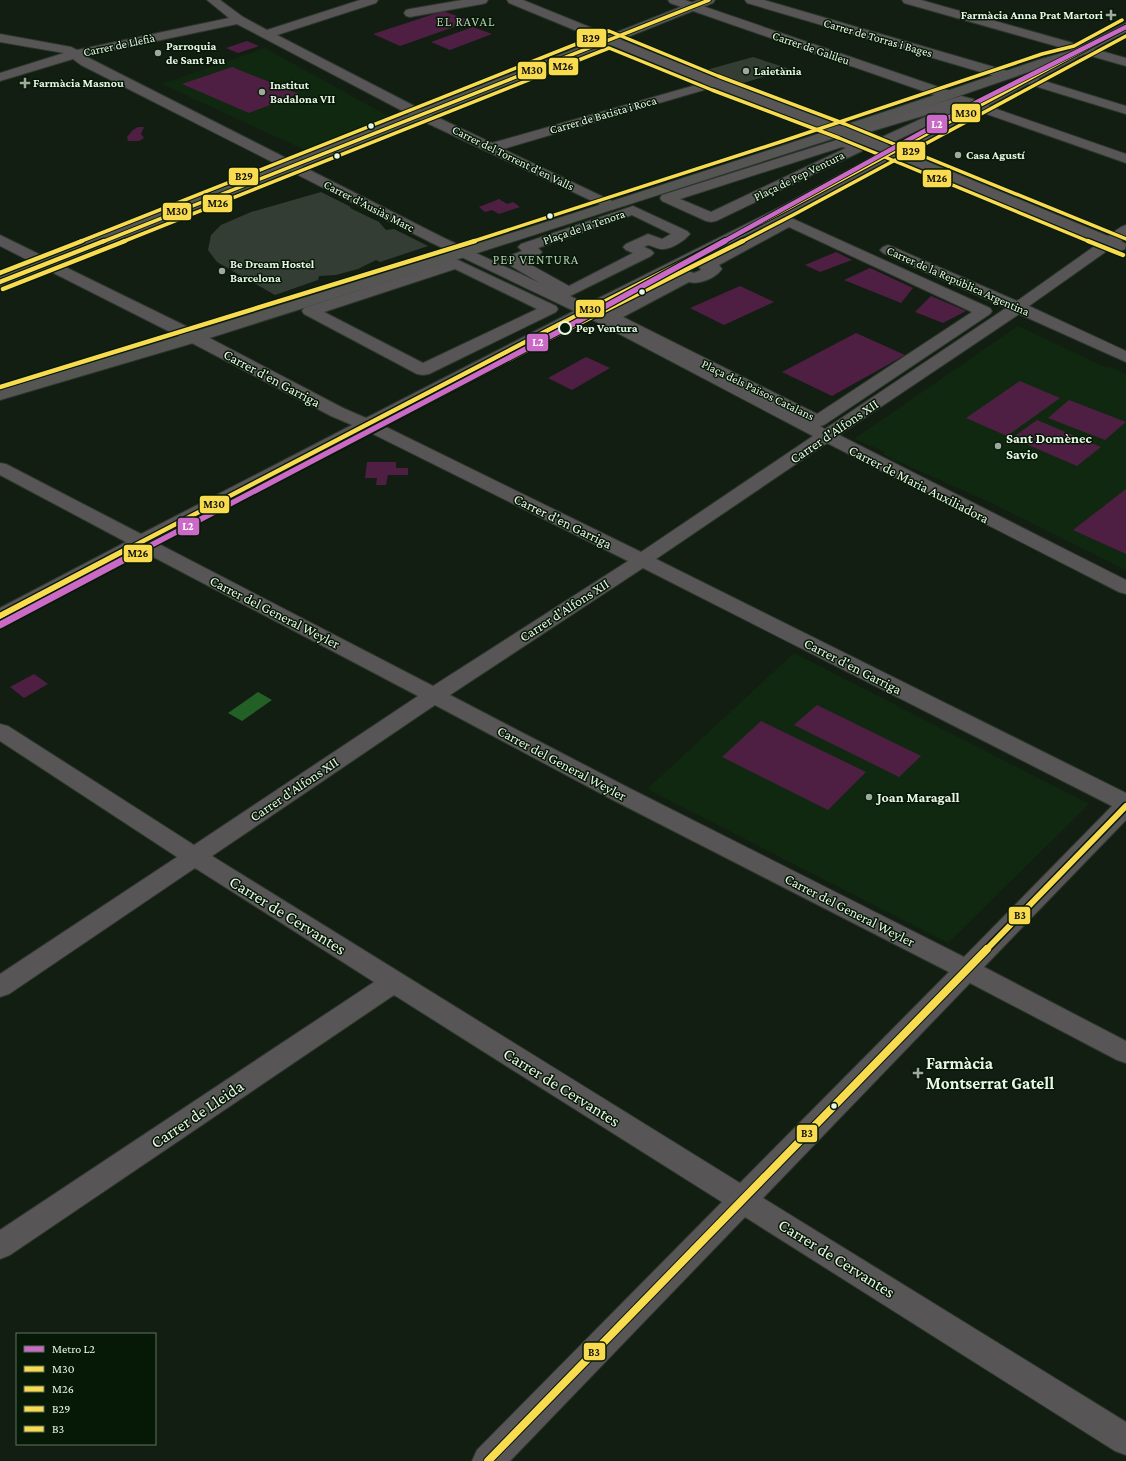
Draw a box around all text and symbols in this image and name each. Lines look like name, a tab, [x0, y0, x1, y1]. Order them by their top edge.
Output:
place label: Farmàcia Anna Prat Martori	[961, 8, 1104, 22]
marker: Farmàcia Anna Prat Martori	[1106, 10, 1116, 20]
district label: EL RAVAL	[437, 14, 495, 29]
street label: Carrer de Torras i Bages	[822, 16, 934, 60]
line badge: B29	[576, 28, 607, 48]
street label: Carrer de Galileu	[771, 28, 852, 68]
street label: Carrer de Llefià	[82, 30, 157, 59]
text: B29	[582, 32, 600, 44]
place label: Parroquia de Sant Pau	[166, 39, 225, 67]
marker: Parroquia de Sant Pau	[153, 48, 163, 58]
line badge: M26	[548, 57, 579, 76]
text: M26	[552, 60, 574, 72]
line badge: M30	[517, 61, 547, 80]
text: M30	[521, 64, 543, 76]
place label: Laietània	[754, 64, 802, 78]
marker: Laietània	[741, 66, 751, 76]
place label: Farmàcia Masnou	[33, 76, 124, 90]
marker: Farmàcia Masnou	[20, 78, 30, 88]
place label: Institut Badalona VII	[270, 78, 335, 106]
marker: Institut Badalona VII	[257, 87, 267, 97]
street label: Carrer de Batista i Roca	[548, 93, 658, 137]
line badge: M30	[951, 103, 981, 123]
text: M30	[955, 107, 977, 119]
line badge: L2	[926, 114, 948, 134]
text: L2	[931, 118, 943, 130]
unlabelled marker	[366, 121, 376, 131]
street label: Carrer del Torrent d'en Valls	[450, 122, 576, 194]
line badge: B29	[896, 141, 926, 161]
text: B29	[902, 145, 920, 157]
street label: Plaça de Pep Ventura	[751, 148, 847, 204]
place label: Casa Agustí	[966, 148, 1025, 162]
marker: Casa Agustí	[953, 150, 963, 160]
unlabelled marker	[332, 151, 342, 161]
line badge: B29	[228, 167, 259, 186]
line badge: M26	[922, 169, 952, 188]
text: B29	[235, 170, 253, 182]
text: M26	[926, 172, 948, 184]
street label: Carrer d'Ausiàs Marc	[321, 177, 417, 235]
line badge: M26	[202, 194, 233, 213]
text: M26	[207, 197, 229, 209]
line badge: M30	[162, 202, 192, 221]
text: M30	[166, 205, 188, 217]
street label: Plaça de la Tenora	[541, 206, 627, 248]
unlabelled marker	[545, 211, 555, 221]
street label: Carrer de la República Argentina	[885, 243, 1032, 319]
district label: PEP VENTURA	[493, 252, 579, 267]
place label: Be Dream Hostel Barcelona	[230, 257, 315, 285]
marker: Be Dream Hostel Barcelona	[217, 266, 227, 276]
unlabelled marker	[637, 287, 647, 297]
line badge: M30	[575, 299, 605, 318]
text: M30	[579, 303, 601, 315]
marker: Pep Ventura	[558, 321, 572, 335]
place label: Pep Ventura	[576, 321, 638, 335]
line badge: L2	[526, 333, 549, 352]
text: L2	[532, 336, 544, 348]
street label: Carrer d'en Garriga	[221, 346, 323, 410]
street label: Plaça dels Països Catalans	[700, 357, 817, 423]
street label: Carrer d'Alfons XII	[787, 395, 881, 467]
place label: Sant Domènec Savio	[1006, 430, 1092, 462]
marker: Sant Domènec Savio	[993, 441, 1003, 451]
street label: Carrer de Maria Auxiliadora	[846, 442, 992, 527]
street label: Carrer d'en Garriga	[511, 490, 615, 552]
line badge: M30	[199, 495, 230, 514]
text: M30	[203, 498, 225, 510]
line badge: L2	[177, 517, 200, 536]
text: L2	[182, 520, 194, 532]
line badge: M26	[123, 544, 153, 563]
text: M26	[127, 547, 149, 559]
street label: Carrer del General Weyler	[207, 572, 343, 652]
street label: Carrer d'Alfons XII	[516, 575, 612, 645]
street label: Carrer d'en Garriga	[802, 635, 905, 698]
street label: Carrer del General Weyler	[495, 722, 629, 804]
street label: Carrer d'Alfons XII	[247, 753, 341, 825]
place label: Joan Maragall	[875, 789, 960, 805]
marker: Joan Maragall	[864, 792, 874, 802]
street label: Carrer del General Weyler	[782, 870, 918, 950]
street label: Carrer de Cervantes	[226, 872, 350, 959]
line badge: B3	[1008, 906, 1031, 925]
text: B3	[1014, 909, 1026, 921]
street label: Carrer de Cervantes	[500, 1044, 624, 1131]
place label: Farmàcia Montserrat Gatell	[926, 1054, 1054, 1093]
marker: Farmàcia Montserrat Gatell	[913, 1068, 923, 1078]
street label: Carrer de Lleida	[147, 1076, 247, 1152]
unlabelled marker	[829, 1101, 839, 1111]
line badge: B3	[796, 1124, 818, 1143]
text: B3	[801, 1127, 813, 1139]
street label: Carrer de Cervantes	[775, 1215, 899, 1302]
legend	[16, 1333, 156, 1445]
text: Metro L2	[52, 1342, 95, 1356]
line badge: B3	[583, 1342, 606, 1361]
text: B3	[588, 1346, 600, 1358]
text: M30	[52, 1362, 75, 1376]
text: M26	[52, 1382, 74, 1396]
text: B29	[52, 1402, 70, 1416]
text: B3	[52, 1422, 65, 1436]

